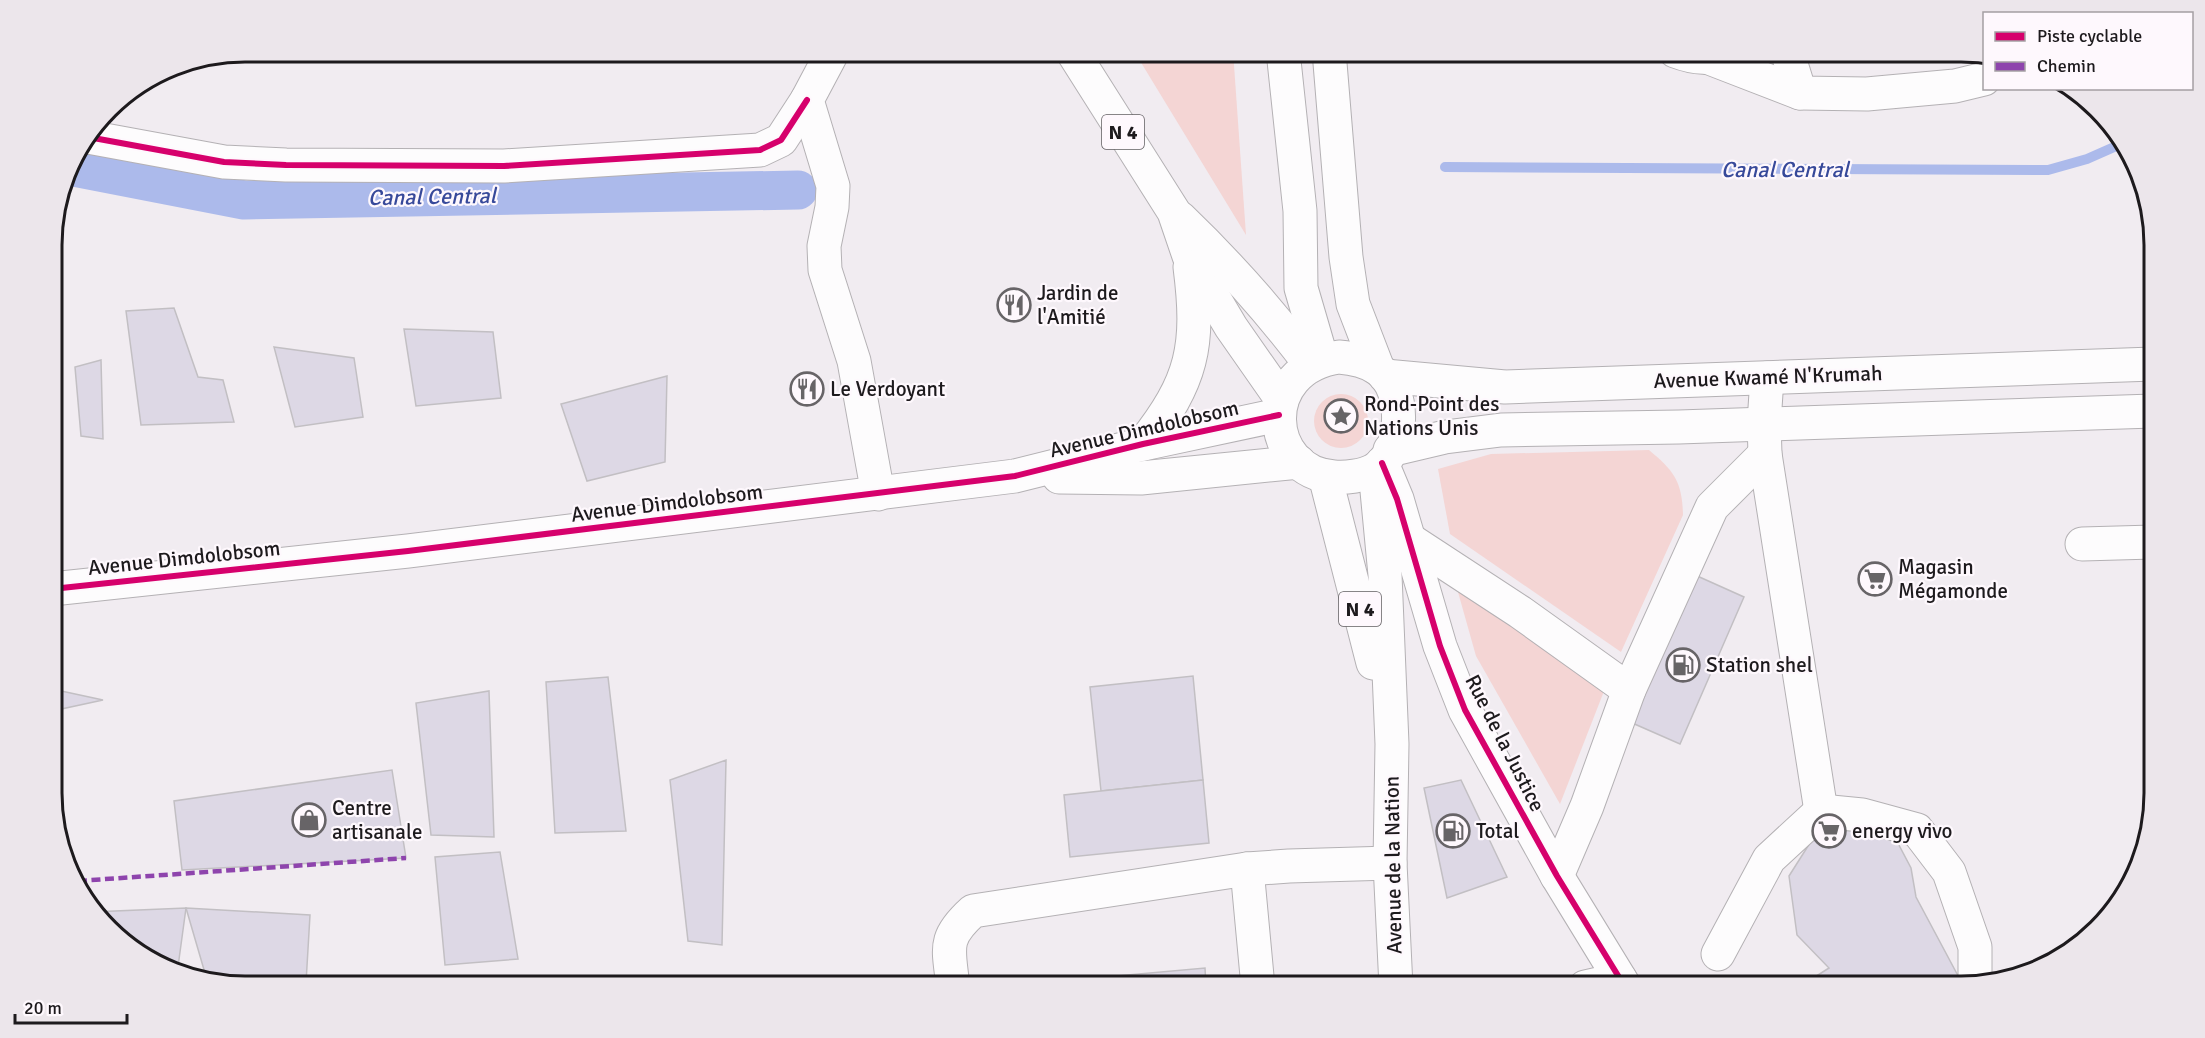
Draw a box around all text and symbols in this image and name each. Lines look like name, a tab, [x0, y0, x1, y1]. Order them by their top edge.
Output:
legend	[1983, 12, 2193, 90]
text: Piste cyclable	[2037, 25, 2142, 47]
text: Chemin	[2037, 55, 2096, 77]
road number: N 4	[1102, 115, 1144, 149]
water label: Canal Central	[1721, 156, 1851, 183]
water label: Canal Central	[368, 182, 498, 211]
place label: Jardin de l'Amitié	[1037, 280, 1119, 330]
restaurant icon: Jardin de l'Amitié	[996, 287, 1032, 323]
street label: Avenue Kwamé N'Krumah	[1653, 360, 1883, 394]
restaurant icon: Le Verdoyant	[789, 371, 825, 407]
place label: Le Verdoyant	[830, 376, 945, 402]
place label: Rond-Point des Nations Unis	[1364, 391, 1499, 441]
street label: Avenue Dimdolobsom	[1047, 395, 1241, 463]
place icon: Rond-Point des Nations Unis	[1323, 398, 1359, 434]
street label: Avenue Dimdolobsom	[570, 478, 764, 528]
street label: Avenue Dimdolobsom	[87, 535, 281, 581]
place label: Magasin Mégamonde	[1898, 554, 2008, 604]
supermarket icon: Magasin Mégamonde	[1857, 561, 1893, 597]
road number: N 4	[1339, 592, 1381, 626]
fuel station icon: Station shel	[1665, 647, 1701, 683]
place label: Station shel	[1706, 652, 1813, 678]
street label: Rue de la Justice	[1459, 670, 1551, 816]
street label: Avenue de la Nation	[1378, 776, 1408, 954]
place label: Centre artisanale	[332, 795, 422, 845]
shop icon: Centre artisanale	[291, 802, 327, 838]
fuel station icon: Total	[1435, 813, 1471, 849]
supermarket icon: energy vivo	[1811, 813, 1847, 849]
place label: Total	[1476, 818, 1519, 844]
place label: energy vivo	[1852, 818, 1953, 844]
scale bar	[15, 987, 128, 1025]
text: 20 m	[24, 997, 62, 1019]

